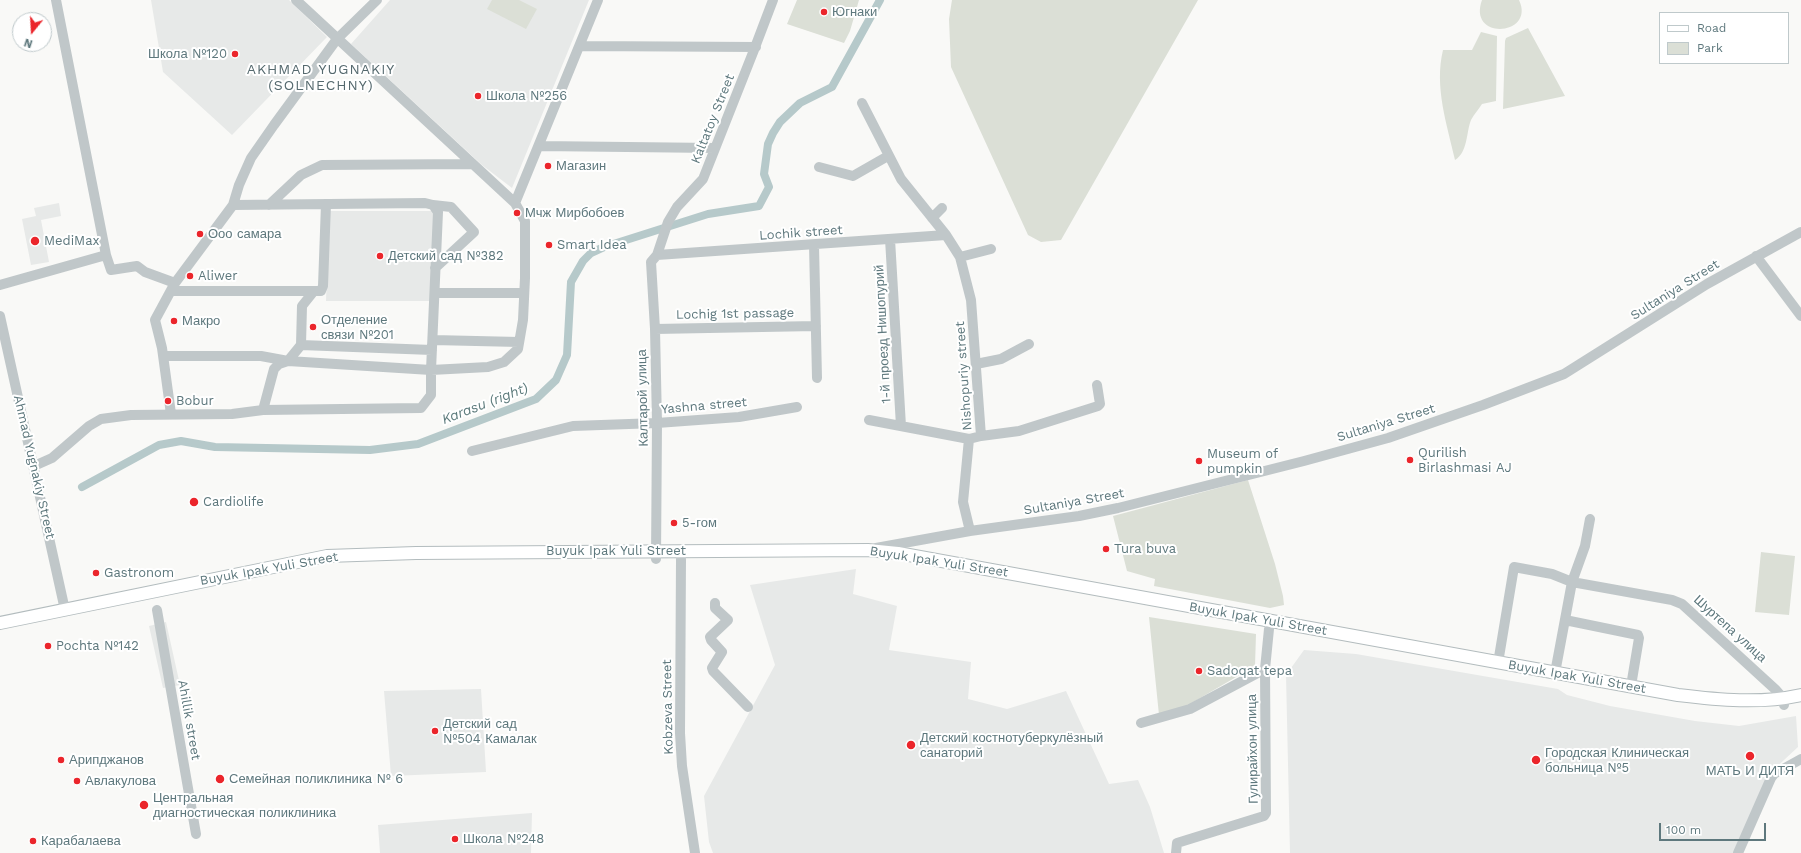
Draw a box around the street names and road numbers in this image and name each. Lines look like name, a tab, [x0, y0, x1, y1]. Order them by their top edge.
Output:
street label: Kaltatoy Street	[688, 72, 738, 166]
street label: Lochik street	[759, 222, 843, 244]
street label: Sultаniya Street	[1628, 256, 1722, 324]
street label: 1-й проезд Нишопурий	[872, 264, 894, 404]
street label: Lochig 1st passage	[676, 305, 794, 323]
street label: Nishopuriy street	[952, 321, 976, 431]
street label: Калтарой улица	[634, 349, 652, 447]
street label: Ahmad Yugnakiy Street	[10, 394, 58, 540]
street label: Yashna street	[660, 394, 748, 418]
street label: Sultаniya Street	[1335, 401, 1437, 445]
street label: Sultаniya Street	[1023, 485, 1125, 519]
street label: Buyuk Ipak Yuli Street	[546, 543, 686, 559]
street label: Buyuk Ipak Yuli Street	[869, 543, 1009, 581]
street label: Buyuk Ipak Yuli Street	[199, 549, 339, 589]
street label: Шуртепа улица	[1690, 592, 1770, 666]
street label: Buyuk Ipak Yuli Street	[1188, 599, 1328, 639]
street label: Buyuk Ipak Yuli Street	[1507, 657, 1647, 697]
street label: Kobzeva Street	[659, 659, 677, 755]
street label: Ahillik street	[174, 679, 204, 761]
street label: Гулирайхон улица	[1244, 694, 1262, 804]

